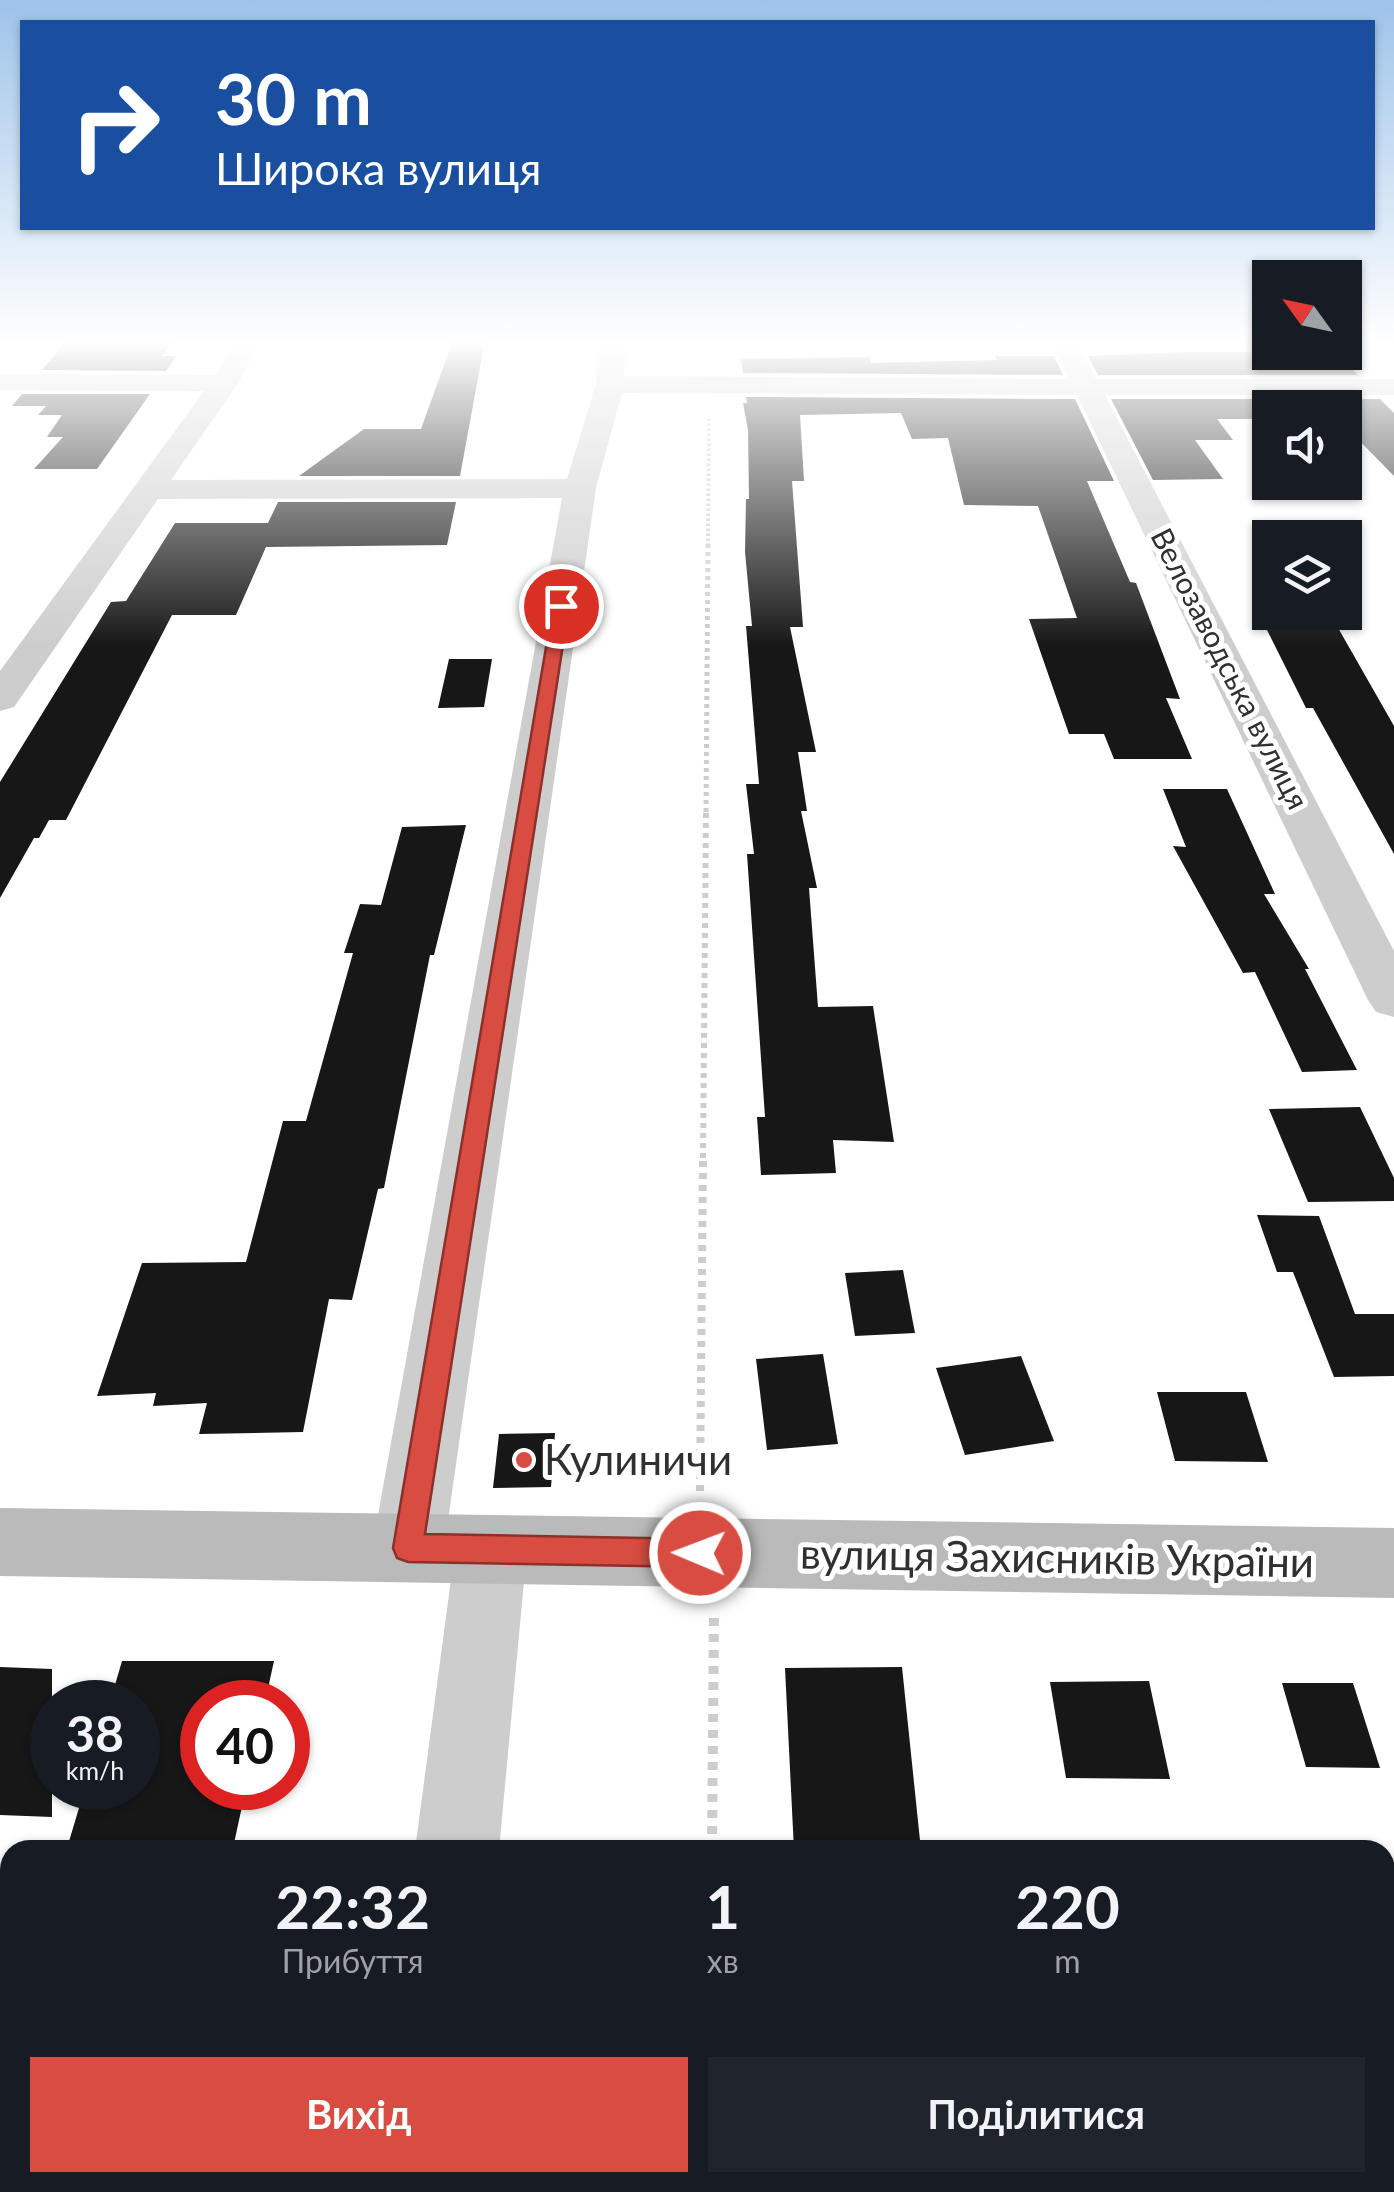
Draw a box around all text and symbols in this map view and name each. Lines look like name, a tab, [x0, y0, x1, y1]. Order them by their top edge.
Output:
text: 30 m	[215, 56, 372, 140]
icon: right	[50, 60, 180, 190]
text: Широка вулиця	[215, 141, 541, 195]
north arrow	[1252, 260, 1362, 370]
map controls	[1252, 260, 1362, 630]
button: sound	[1252, 390, 1362, 500]
button: layers	[1252, 520, 1362, 630]
street label: Велозаводська вулиця	[1144, 522, 1317, 815]
pin	[519, 564, 604, 649]
icon: arrive	[534, 579, 589, 634]
place label: Кулиничи	[544, 1434, 732, 1484]
marker: Кулиничи	[513, 1449, 535, 1471]
position arrow	[648, 1501, 752, 1605]
street label: вулиця Захисників України	[800, 1528, 1314, 1586]
speed limit sign: 40	[180, 1680, 310, 1810]
text: 38	[66, 1703, 124, 1763]
text: km/h	[66, 1755, 124, 1785]
text: 22:32	[275, 1870, 430, 1942]
text: 1	[705, 1870, 740, 1942]
text: 220	[1015, 1870, 1120, 1942]
text: Прибуття	[282, 1941, 423, 1980]
text: хв	[707, 1941, 739, 1980]
text: m	[1054, 1941, 1081, 1980]
button: Вихід	[30, 2057, 688, 2172]
button: Поділитися	[708, 2057, 1365, 2172]

